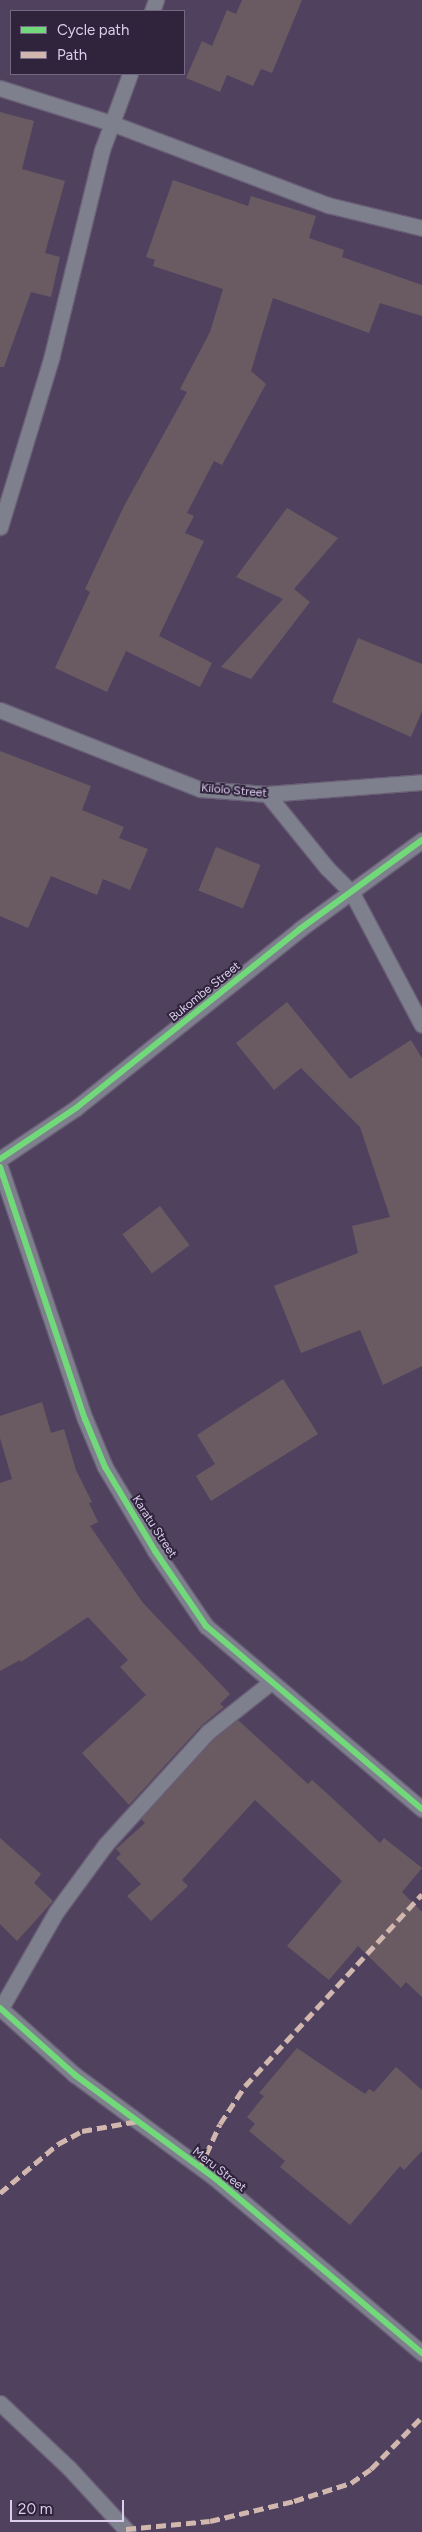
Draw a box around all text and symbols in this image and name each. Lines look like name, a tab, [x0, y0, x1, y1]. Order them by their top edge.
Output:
legend	[10, 10, 185, 75]
text: Cycle path	[57, 21, 129, 39]
text: Path	[57, 46, 87, 64]
street label: Kilolo Street	[201, 781, 267, 801]
street label: Bukombe Street	[167, 959, 243, 1025]
street label: Karatu Street	[129, 1493, 179, 1561]
street label: Meru Street	[189, 2145, 249, 2195]
scale bar	[12, 2490, 126, 2522]
text: 20 m	[18, 2500, 52, 2518]

